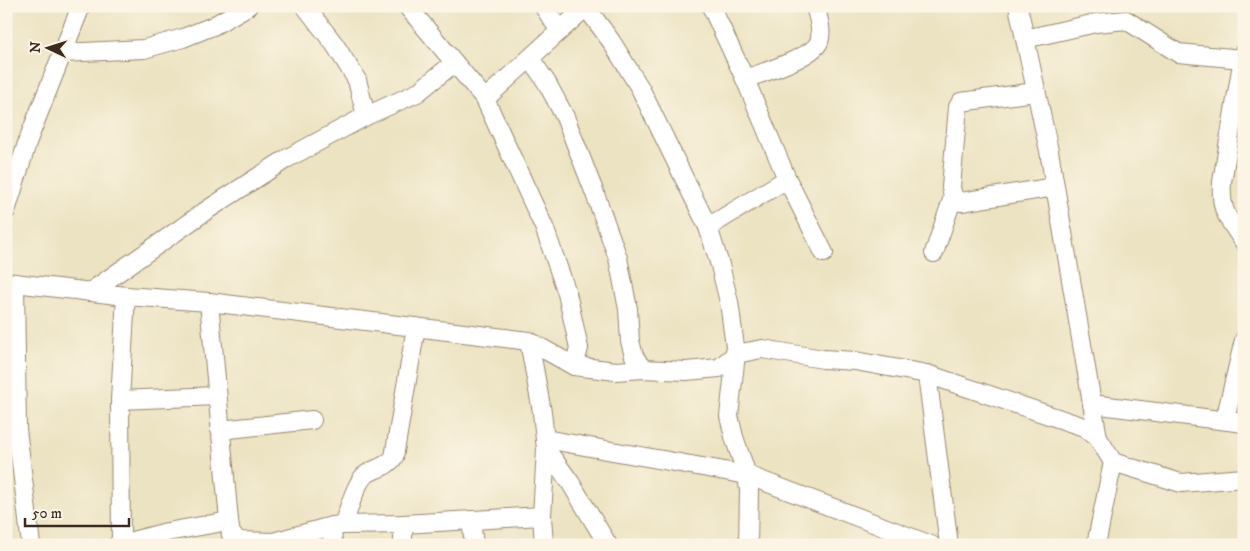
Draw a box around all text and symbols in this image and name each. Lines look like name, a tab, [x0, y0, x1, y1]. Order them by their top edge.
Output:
north arrow	[22, 22, 72, 72]
text: N	[27, 40, 45, 54]
scale bar	[25, 496, 129, 528]
text: 50 m	[32, 504, 62, 523]

